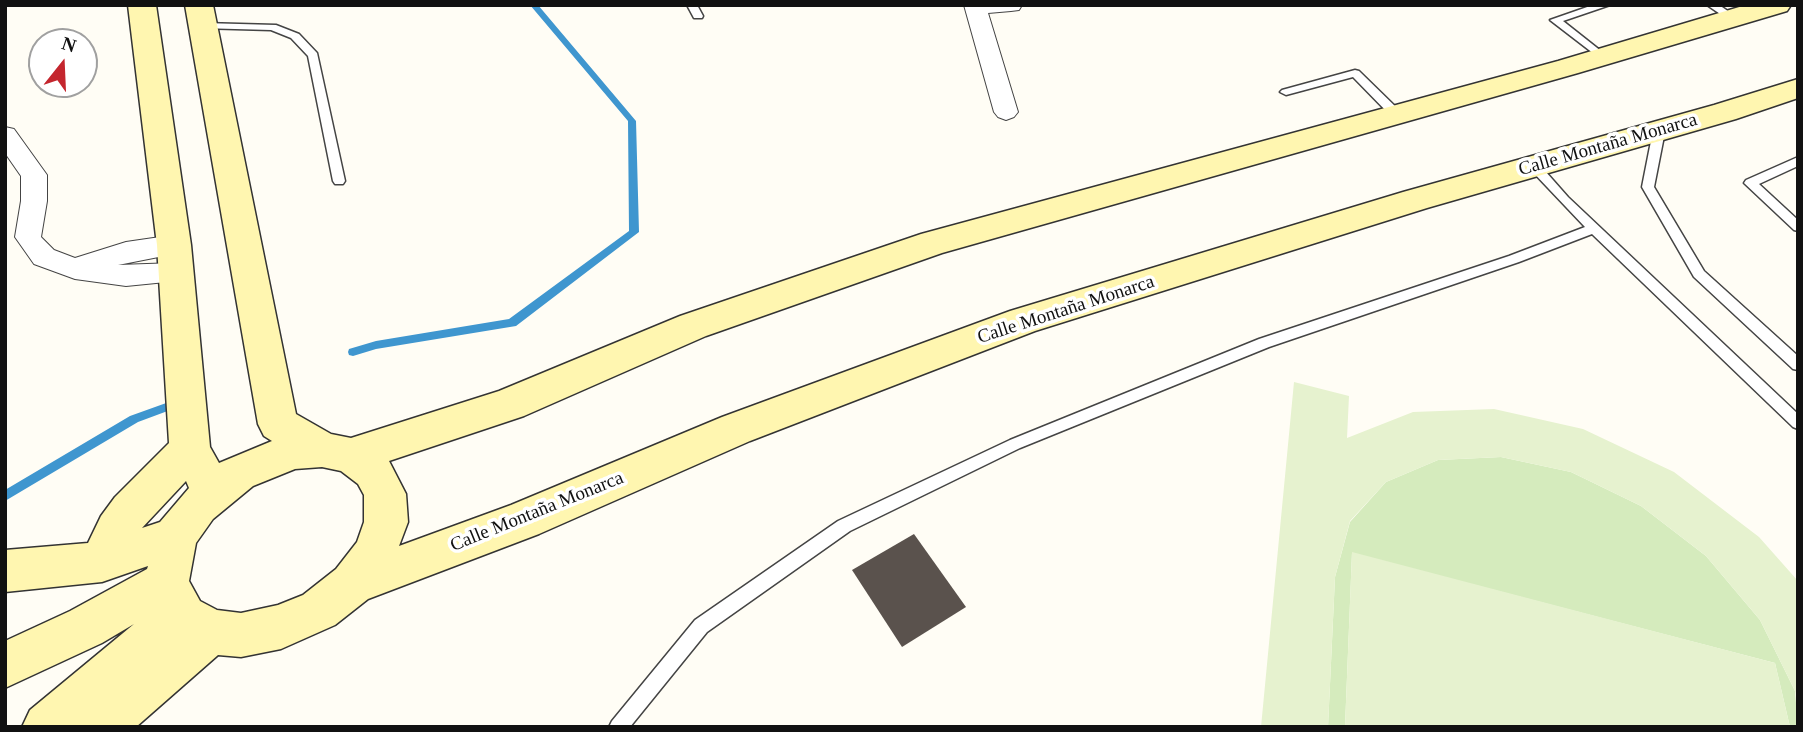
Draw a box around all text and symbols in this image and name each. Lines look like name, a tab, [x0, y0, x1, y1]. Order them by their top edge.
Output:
north arrow	[28, 28, 98, 98]
text: N	[59, 32, 79, 57]
street label: Calle Montaña Monarca	[1516, 109, 1700, 181]
street label: Calle Montaña Monarca	[975, 271, 1157, 349]
street label: Calle Montaña Monarca	[447, 467, 627, 557]

